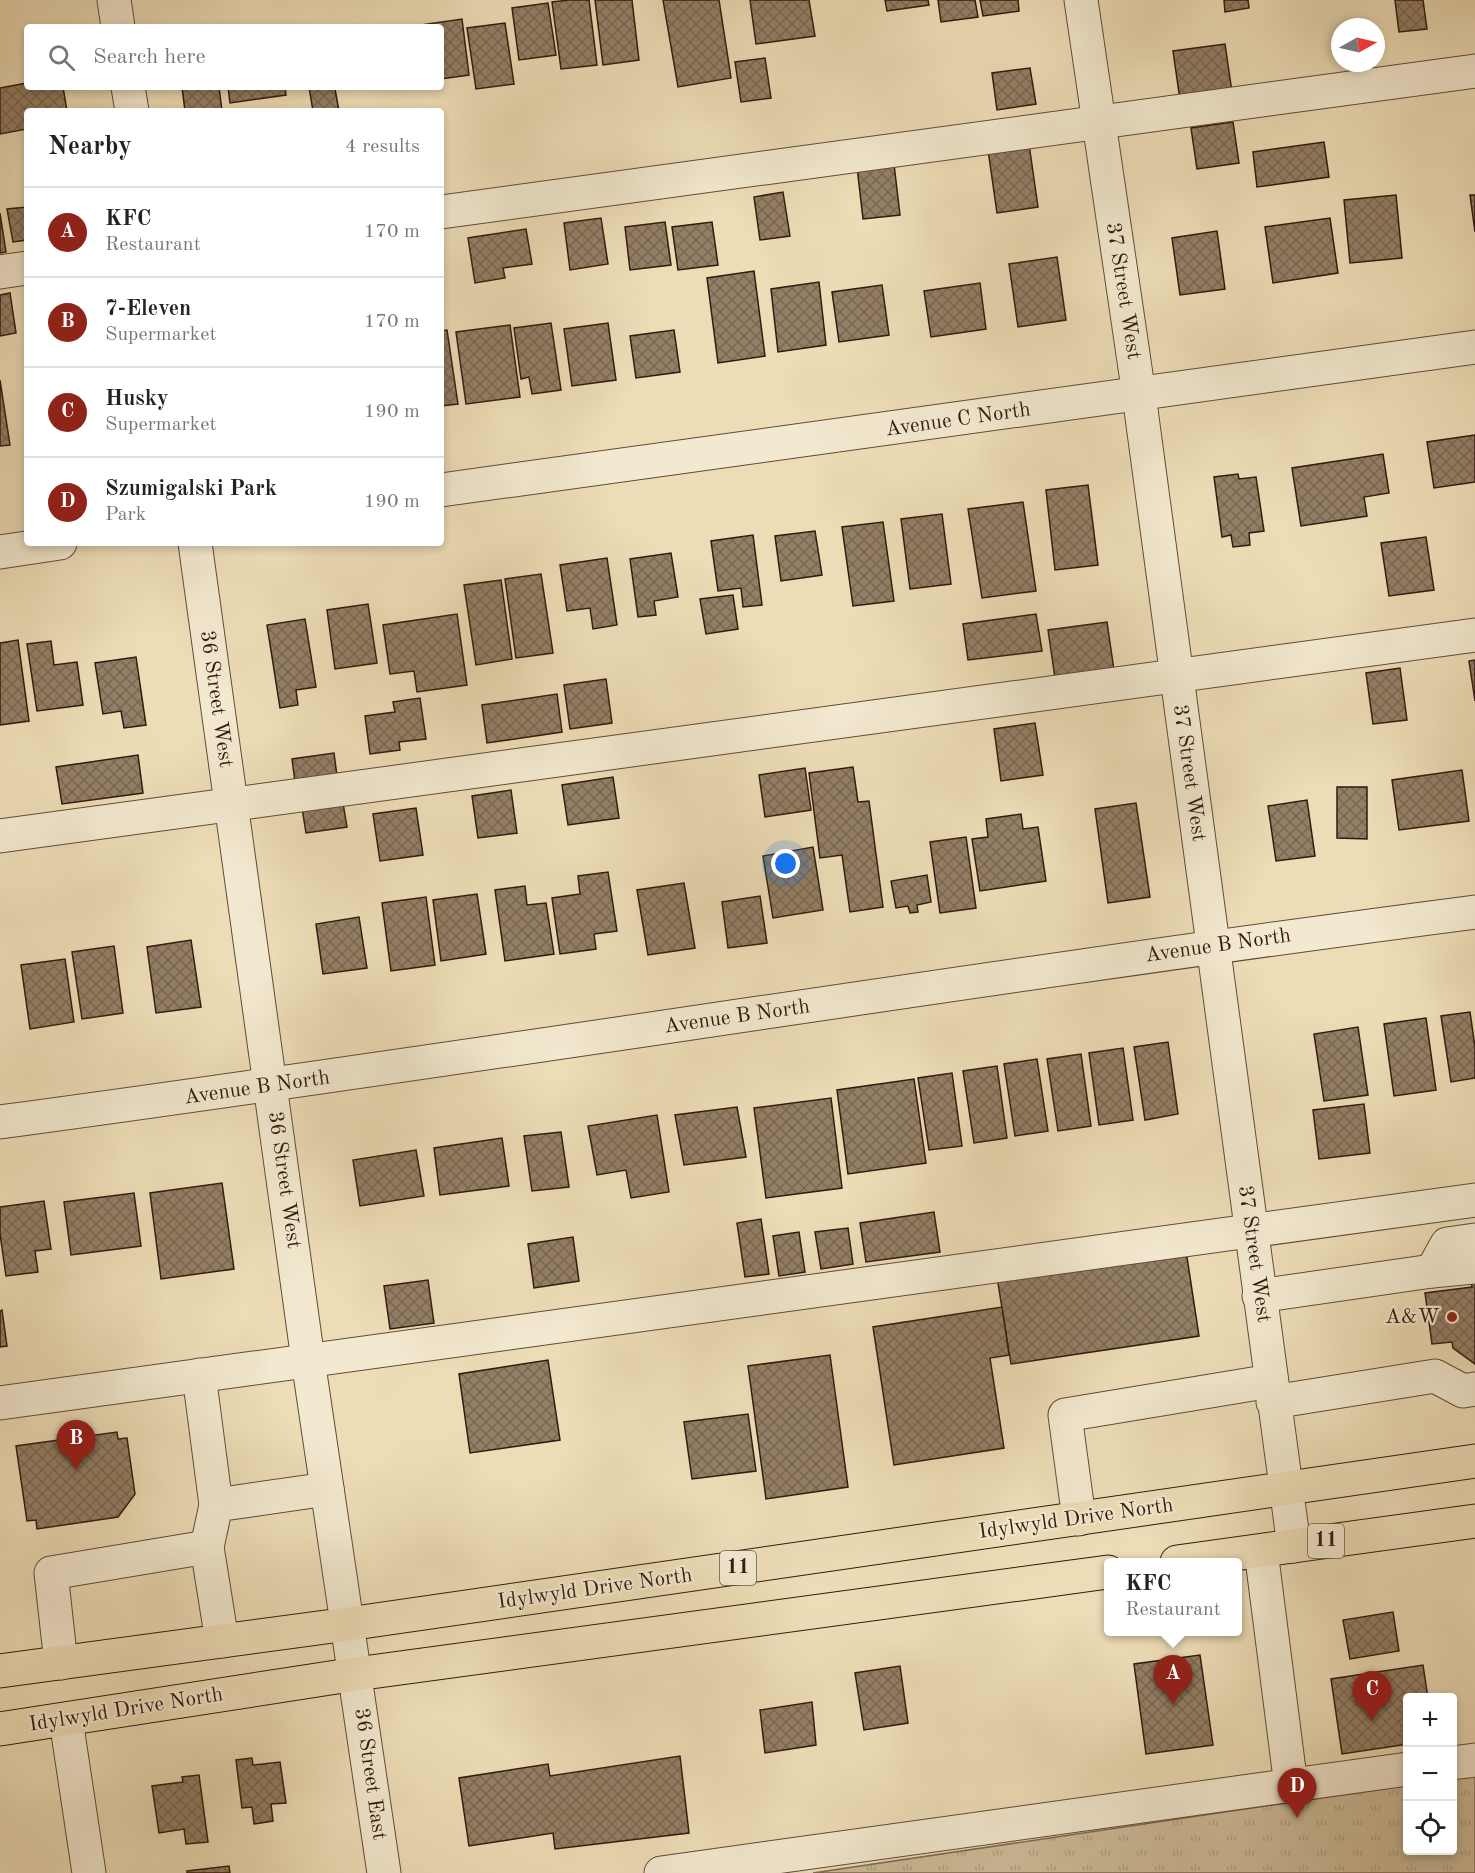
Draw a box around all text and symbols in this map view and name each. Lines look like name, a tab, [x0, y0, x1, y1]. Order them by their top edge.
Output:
north arrow	[1331, 18, 1385, 72]
search box	[24, 24, 444, 90]
icon: search	[45, 41, 78, 74]
text: Search here	[93, 46, 206, 68]
text: Nearby	[48, 134, 132, 160]
text: 4 results	[345, 137, 420, 157]
text: KFC	[105, 208, 151, 230]
street label: 37 Street West	[1102, 221, 1144, 361]
text: A	[60, 222, 75, 242]
text: 170 m	[364, 222, 420, 242]
text: Restaurant	[105, 235, 201, 255]
text: 7-Eleven	[105, 298, 191, 320]
text: B	[60, 312, 75, 332]
text: 170 m	[364, 312, 420, 332]
text: Supermarket	[105, 325, 216, 345]
text: Husky	[105, 388, 169, 410]
street label: Avenue C North	[884, 399, 1032, 441]
text: C	[61, 402, 74, 422]
text: 190 m	[364, 402, 420, 422]
text: Supermarket	[105, 415, 216, 435]
text: Szumigalski Park	[105, 478, 277, 500]
text: D	[60, 492, 75, 512]
text: 190 m	[364, 492, 420, 512]
text: Park	[105, 505, 146, 525]
street label: 36 Street West	[196, 629, 236, 769]
street label: 37 Street West	[1169, 703, 1209, 843]
your location	[771, 849, 800, 878]
street label: Avenue B North	[1144, 925, 1292, 967]
street label: Avenue B North	[663, 996, 811, 1038]
street label: Avenue B North	[183, 1067, 331, 1109]
street label: 36 Street West	[264, 1110, 304, 1250]
street label: 37 Street West	[1234, 1184, 1274, 1324]
place label: A&W	[1385, 1307, 1440, 1328]
marker: A&W	[1445, 1310, 1459, 1324]
pin: B	[56, 1420, 96, 1470]
street label: Idylwyld Drive North	[977, 1495, 1175, 1543]
road number: 11	[1308, 1524, 1344, 1558]
road number: 11	[720, 1551, 756, 1585]
popup	[1104, 1558, 1242, 1636]
street label: Idylwyld Drive North	[496, 1565, 694, 1613]
text: KFC	[1125, 1573, 1171, 1595]
text: Restaurant	[1125, 1600, 1221, 1620]
pin: A	[1154, 1656, 1192, 1705]
pin: C	[1352, 1672, 1392, 1721]
street label: Idylwyld Drive North	[27, 1684, 225, 1736]
map controls	[1403, 1693, 1457, 1855]
button: +	[1403, 1693, 1457, 1747]
street label: 36 Street East	[350, 1707, 390, 1841]
button: −	[1403, 1747, 1457, 1801]
pin: D	[1278, 1768, 1316, 1818]
button: locate	[1403, 1801, 1457, 1855]

